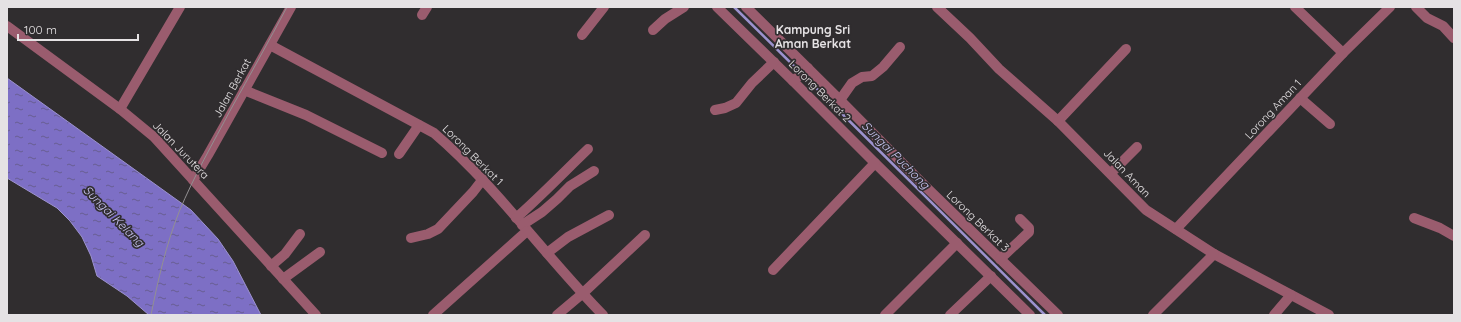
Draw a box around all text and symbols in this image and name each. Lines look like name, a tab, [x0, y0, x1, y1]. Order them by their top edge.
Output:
scale bar	[18, 16, 138, 42]
text: 100 m	[24, 22, 57, 37]
district label: Kampung Sri Aman Berkat	[775, 22, 851, 51]
street label: Jalan Berkat	[210, 56, 254, 120]
street label: Lorong Berkat 2	[786, 57, 854, 125]
street label: Lorong Aman 1	[1242, 76, 1304, 142]
street label: Jalan Jurutera	[150, 118, 212, 182]
water label: Sungai Puchong	[859, 118, 934, 193]
street label: Lorong Berkat 1	[440, 122, 506, 188]
street label: Jalan Aman	[1101, 146, 1153, 200]
water label: Sungai Kelang	[80, 182, 149, 251]
street label: Lorong Berkat 3	[944, 187, 1013, 255]

